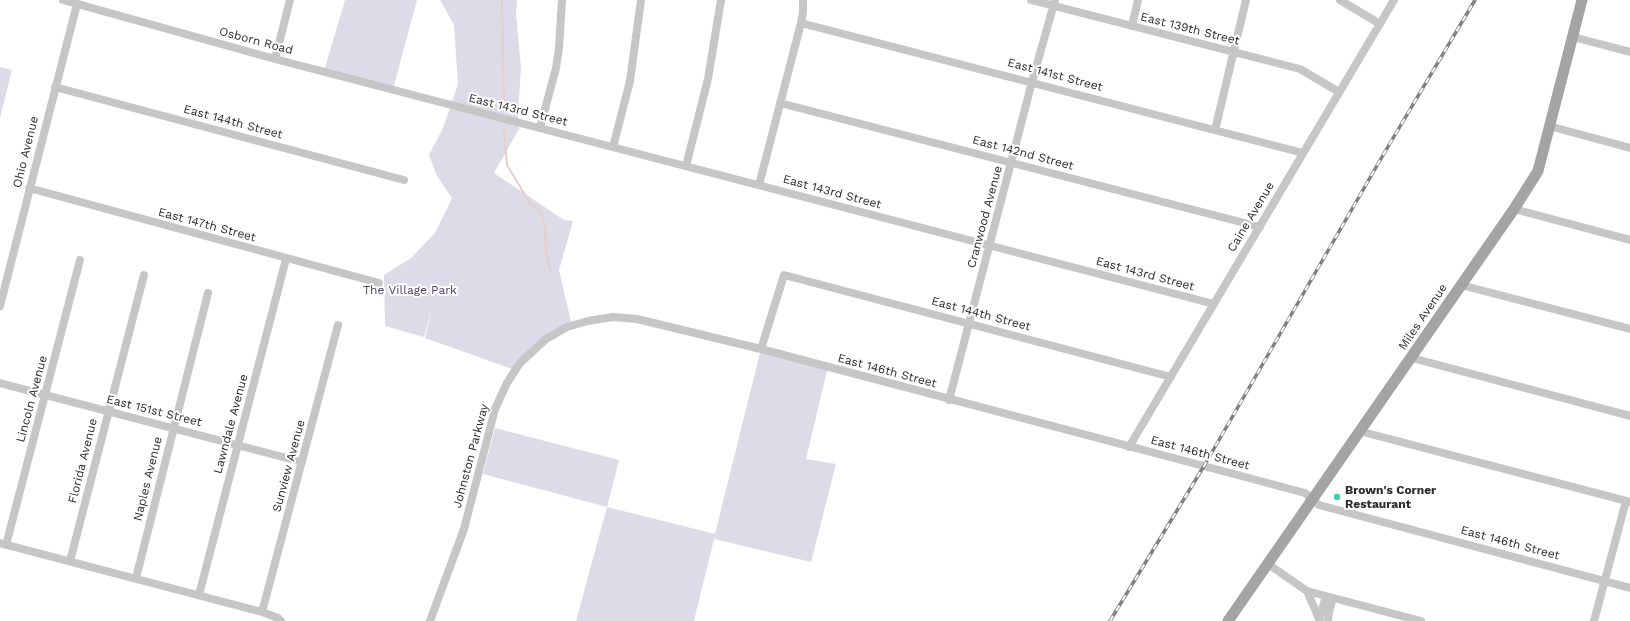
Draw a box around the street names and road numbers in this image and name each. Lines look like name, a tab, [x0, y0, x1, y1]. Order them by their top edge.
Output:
street label: East 139th Street	[1139, 10, 1241, 48]
street label: Osborn Road	[218, 24, 294, 58]
street label: East 141st Street	[1006, 55, 1104, 95]
street label: East 143rd Street	[467, 91, 569, 129]
street label: East 144th Street	[182, 102, 284, 142]
street label: Ohio Avenue	[10, 115, 42, 189]
street label: East 142nd Street	[971, 133, 1075, 173]
street label: Cranwood Avenue	[964, 164, 1006, 270]
street label: East 143rd Street	[781, 172, 883, 212]
street label: Caine Avenue	[1224, 179, 1278, 255]
street label: East 147th Street	[157, 205, 257, 245]
street label: East 143rd Street	[1094, 254, 1196, 294]
street label: Miles Avenue	[1396, 281, 1450, 353]
street label: East 144th Street	[930, 294, 1032, 334]
street label: East 146th Street	[836, 351, 938, 391]
street label: Lincoln Avenue	[13, 354, 51, 444]
street label: Lawndale Avenue	[211, 373, 251, 475]
street label: East 151st Street	[105, 392, 203, 430]
street label: Johnston Parkway	[450, 402, 492, 510]
street label: Florida Avenue	[65, 417, 101, 505]
street label: Sunview Avenue	[270, 418, 308, 514]
street label: East 146th Street	[1149, 433, 1251, 473]
street label: Naples Avenue	[131, 435, 165, 523]
street label: East 146th Street	[1459, 523, 1561, 563]

